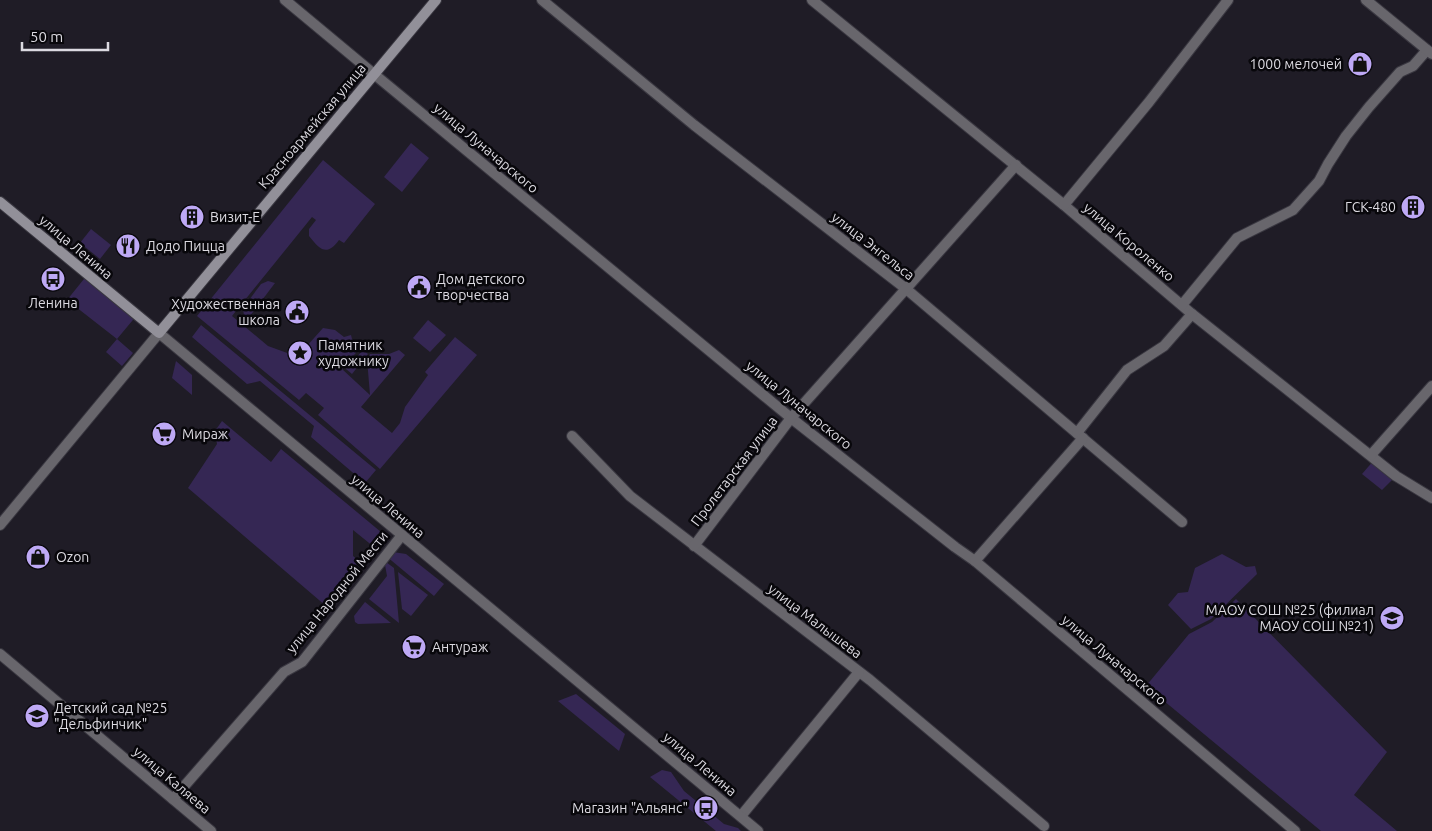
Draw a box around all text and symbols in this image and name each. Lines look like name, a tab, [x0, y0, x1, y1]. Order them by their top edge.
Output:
scale bar	[22, 20, 109, 52]
text: 50 m	[30, 28, 63, 45]
shop icon: 1000 мелочей	[1347, 51, 1373, 77]
place label: 1000 мелочей	[1250, 56, 1342, 72]
street label: Красноармейская улица	[255, 60, 369, 192]
street label: улица Луначарского	[430, 100, 542, 196]
building icon: ГСК-480	[1400, 194, 1426, 220]
street label: улица Короленко	[1080, 199, 1178, 285]
place label: ГСК-480	[1345, 199, 1396, 215]
building icon: Визит-Е	[179, 204, 205, 230]
place label: Визит-Е	[210, 209, 260, 225]
street label: улица Энгельса	[828, 209, 918, 283]
street label: улица Ленина	[36, 212, 116, 282]
restaurant icon: Додо Пицца	[115, 233, 141, 259]
place label: Додо Пицца	[146, 238, 225, 254]
bus stop icon: Ленина	[40, 266, 66, 292]
place label: Дом детского творчества	[436, 271, 525, 303]
public building icon: Дом детского творчества	[406, 274, 432, 300]
place label: Ленина	[28, 295, 78, 311]
place label: Художественная школа	[171, 296, 280, 328]
public building icon: Художественная школа	[284, 299, 310, 325]
place label: Памятник художнику	[318, 337, 389, 369]
place icon: Памятник художнику	[287, 340, 313, 366]
street label: улица Луначарского	[743, 357, 855, 453]
street label: Пролетарская улица	[687, 413, 781, 529]
supermarket icon: Мираж	[151, 421, 177, 447]
place label: Мираж	[182, 426, 229, 442]
street label: улица Ленина	[348, 471, 428, 541]
street label: улица Народной Мести	[283, 528, 391, 656]
shop icon: Ozon	[25, 544, 51, 570]
place label: Ozon	[56, 549, 89, 565]
street label: улица Малышева	[765, 580, 865, 662]
place label: МАОУ СОШ №25 (филиал МАОУ СОШ №21)	[1206, 602, 1374, 634]
school or university icon: МАОУ СОШ №25 (филиал МАОУ СОШ №21)	[1379, 605, 1405, 631]
street label: улица Луначарского	[1058, 612, 1170, 708]
supermarket icon: Антураж	[401, 634, 427, 660]
place label: Антураж	[432, 639, 489, 655]
place label: Детский сад №25 "Дельфинчик"	[54, 700, 168, 732]
school or university icon: Детский сад №25 "Дельфинчик"	[24, 703, 50, 729]
street label: улица Ленина	[660, 729, 740, 799]
street label: улица Каляева	[130, 743, 214, 817]
bus stop icon: Магазин "Альянс"	[693, 795, 719, 821]
place label: Магазин "Альянс"	[572, 800, 688, 816]

